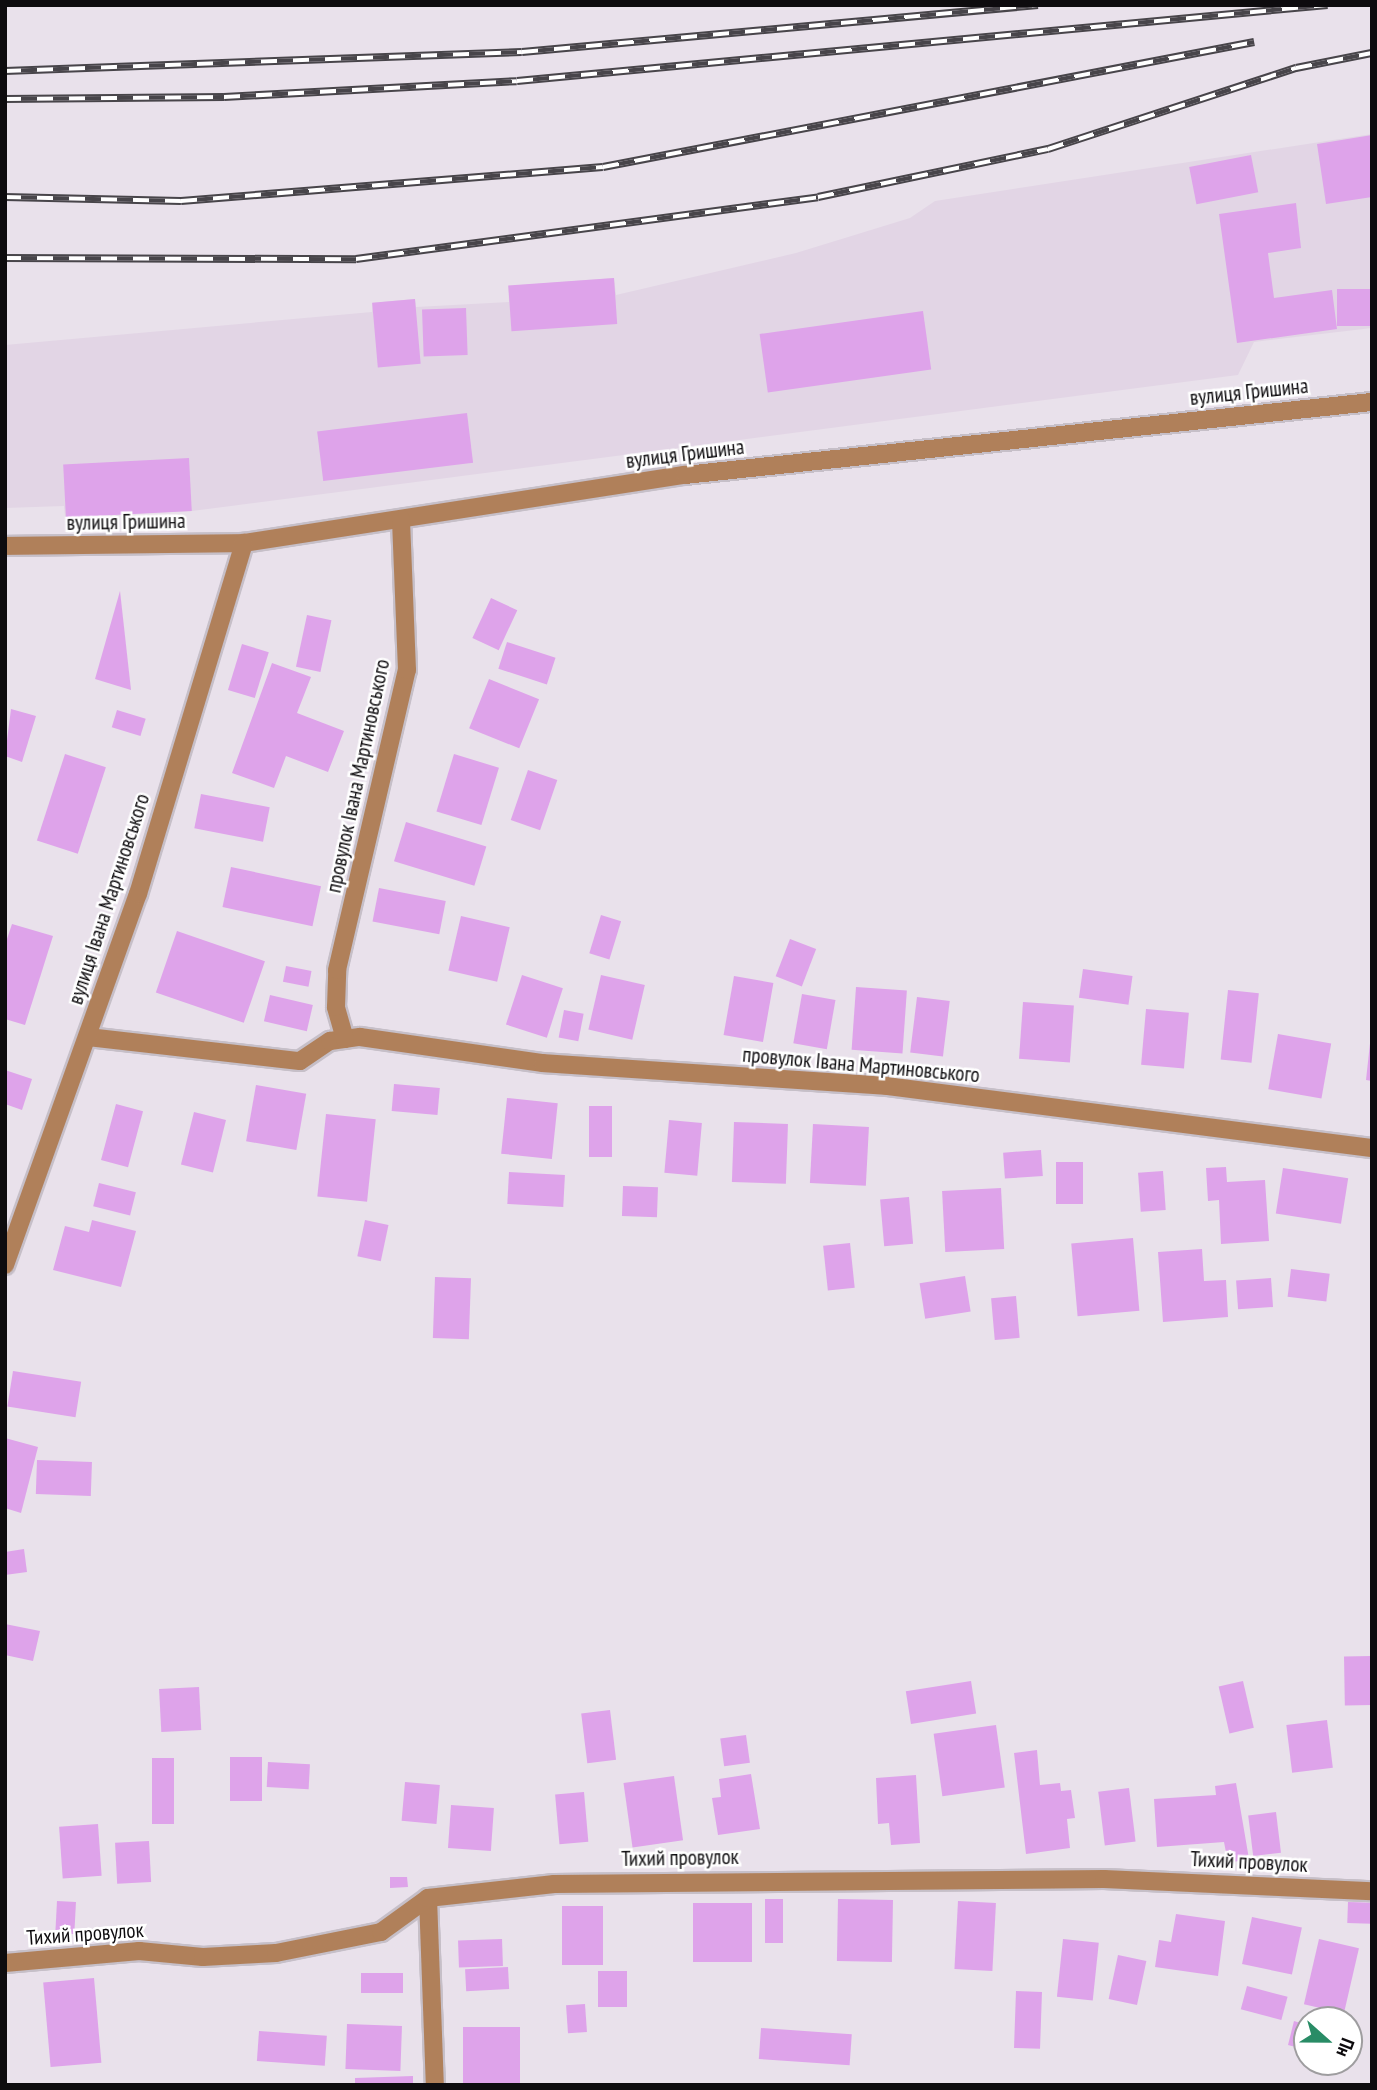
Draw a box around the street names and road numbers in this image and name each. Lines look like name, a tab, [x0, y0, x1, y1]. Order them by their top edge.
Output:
street label: вулиця Гришина	[1189, 373, 1309, 411]
street label: вулиця Гришина	[624, 434, 746, 474]
street label: вулиця Гришина	[66, 508, 186, 536]
street label: провулок Івана Мартиновського	[321, 657, 395, 895]
street label: вулиця Івана Мартиновського	[63, 790, 155, 1008]
street label: провулок Івана Мартиновського	[741, 1042, 981, 1088]
street label: Тихий провулок	[621, 1844, 739, 1872]
street label: Тихий провулок	[1190, 1846, 1308, 1878]
street label: Тихий провулок	[26, 1917, 144, 1951]

